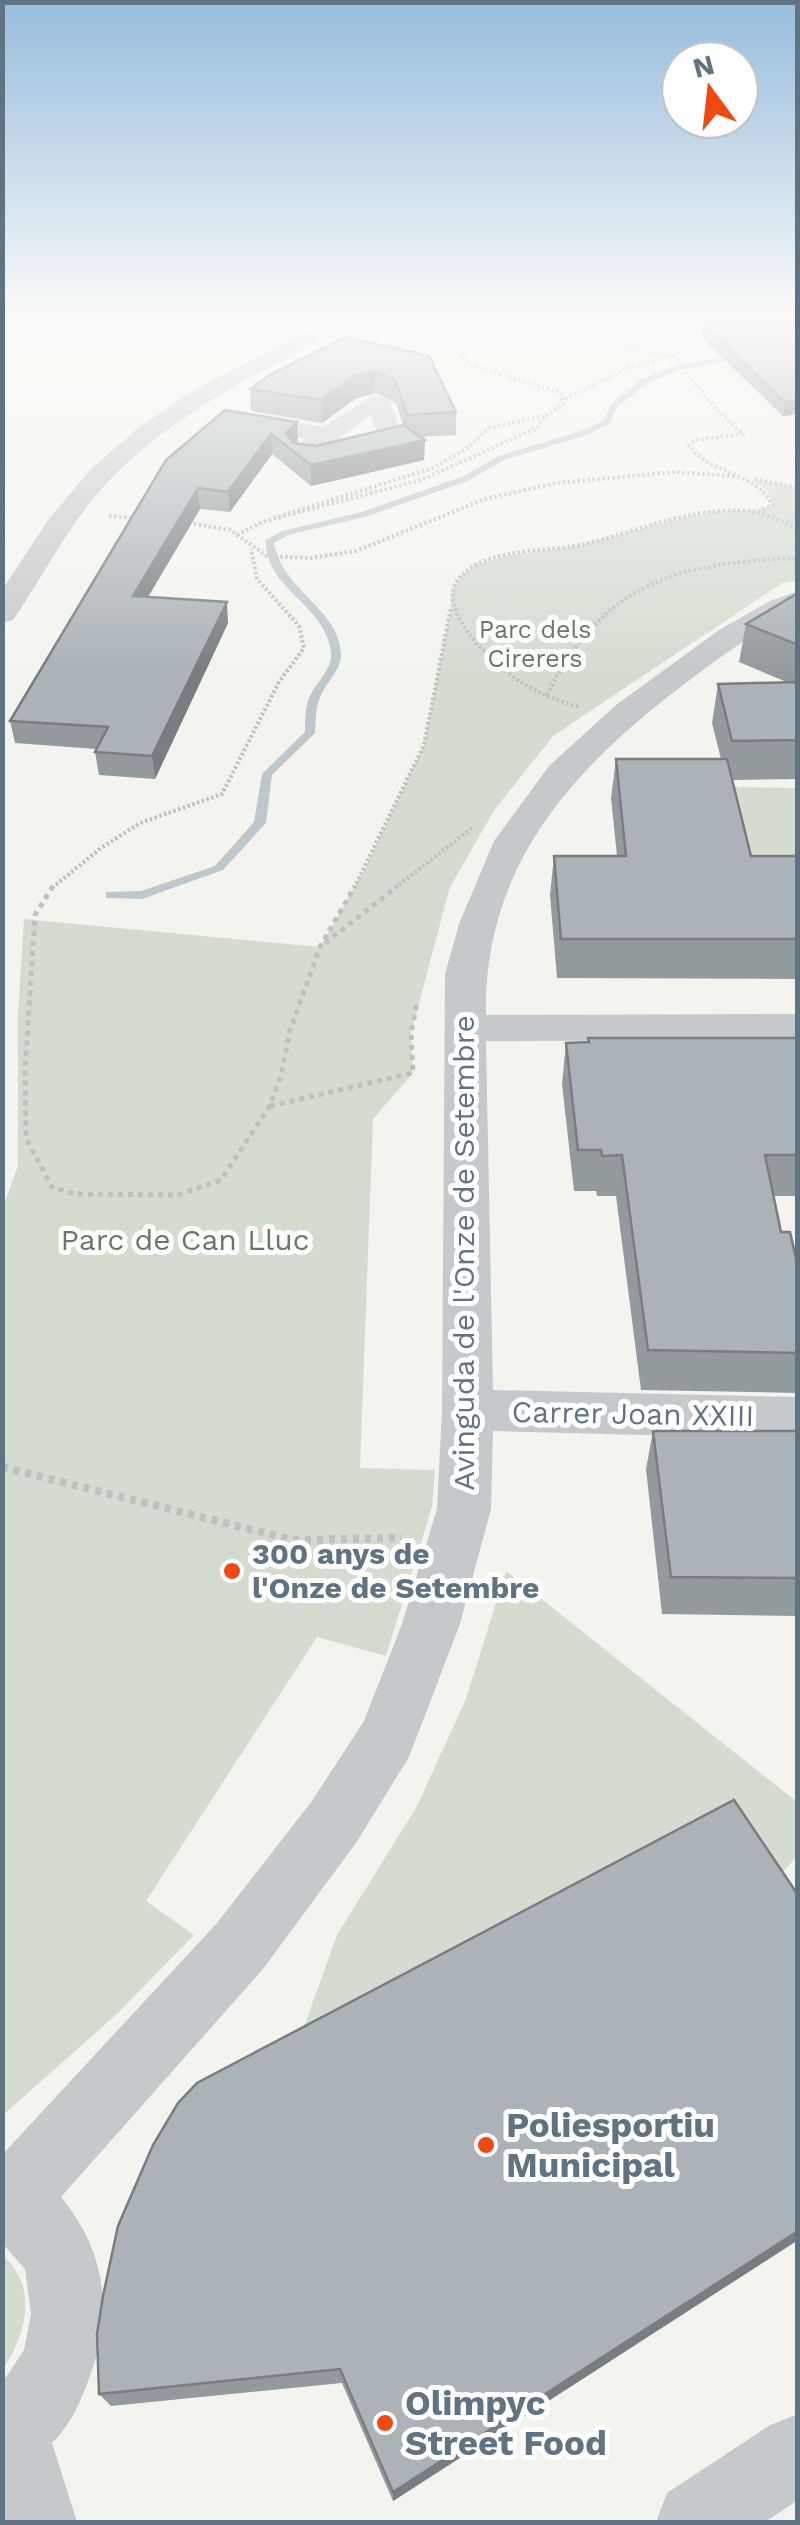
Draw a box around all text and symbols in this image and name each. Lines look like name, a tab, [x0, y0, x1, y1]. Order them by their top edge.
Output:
north arrow	[660, 40, 760, 140]
text: N	[689, 48, 718, 85]
park label: Parc dels Cirerers	[479, 615, 591, 673]
street label: Avinguda de l'Onze de Setembre	[446, 1015, 481, 1491]
park label: Parc de Can Lluc	[60, 1222, 310, 1257]
street label: Carrer Joan XXIII	[511, 1394, 755, 1433]
place label: 300 anys de l'Onze de Setembre	[252, 1536, 539, 1605]
marker: 300 anys de l'Onze de Setembre	[221, 1560, 243, 1582]
place label: Poliesportiu Municipal	[506, 2104, 715, 2186]
marker: Poliesportiu Municipal	[475, 2134, 497, 2156]
place label: Olimpyc Street Food	[405, 2382, 607, 2464]
marker: Olimpyc Street Food	[374, 2412, 396, 2434]

